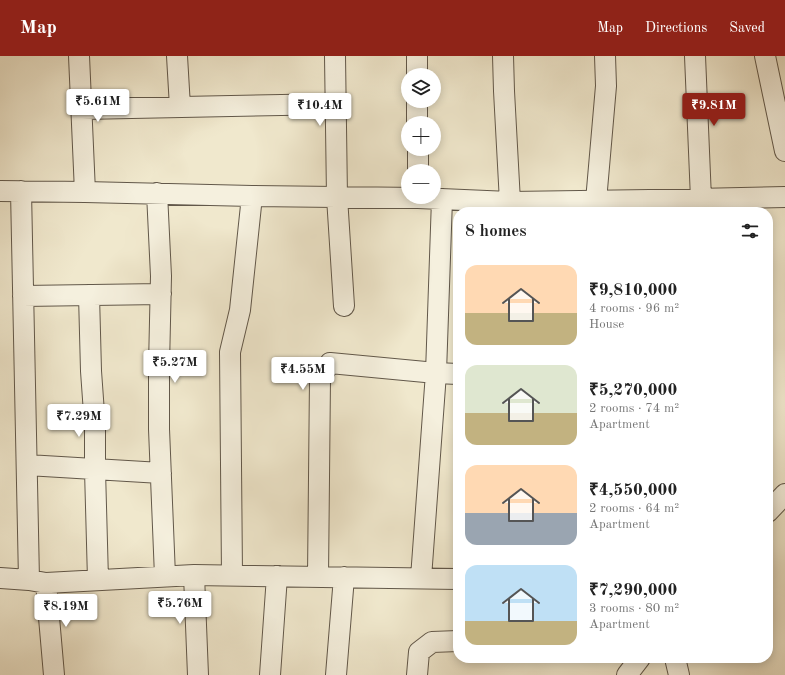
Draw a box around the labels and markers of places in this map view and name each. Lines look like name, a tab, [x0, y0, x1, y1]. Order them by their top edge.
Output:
pin: ₹5.61M	[65, 89, 131, 123]
pin: ₹10.4M	[287, 93, 353, 127]
pin: ₹9.81M	[681, 93, 747, 127]
pin: ₹5.27M	[142, 350, 208, 384]
pin: ₹4.55M	[270, 357, 336, 391]
pin: ₹7.29M	[46, 404, 112, 438]
pin: ₹5.76M	[147, 591, 213, 625]
pin: ₹8.19M	[33, 594, 99, 628]

